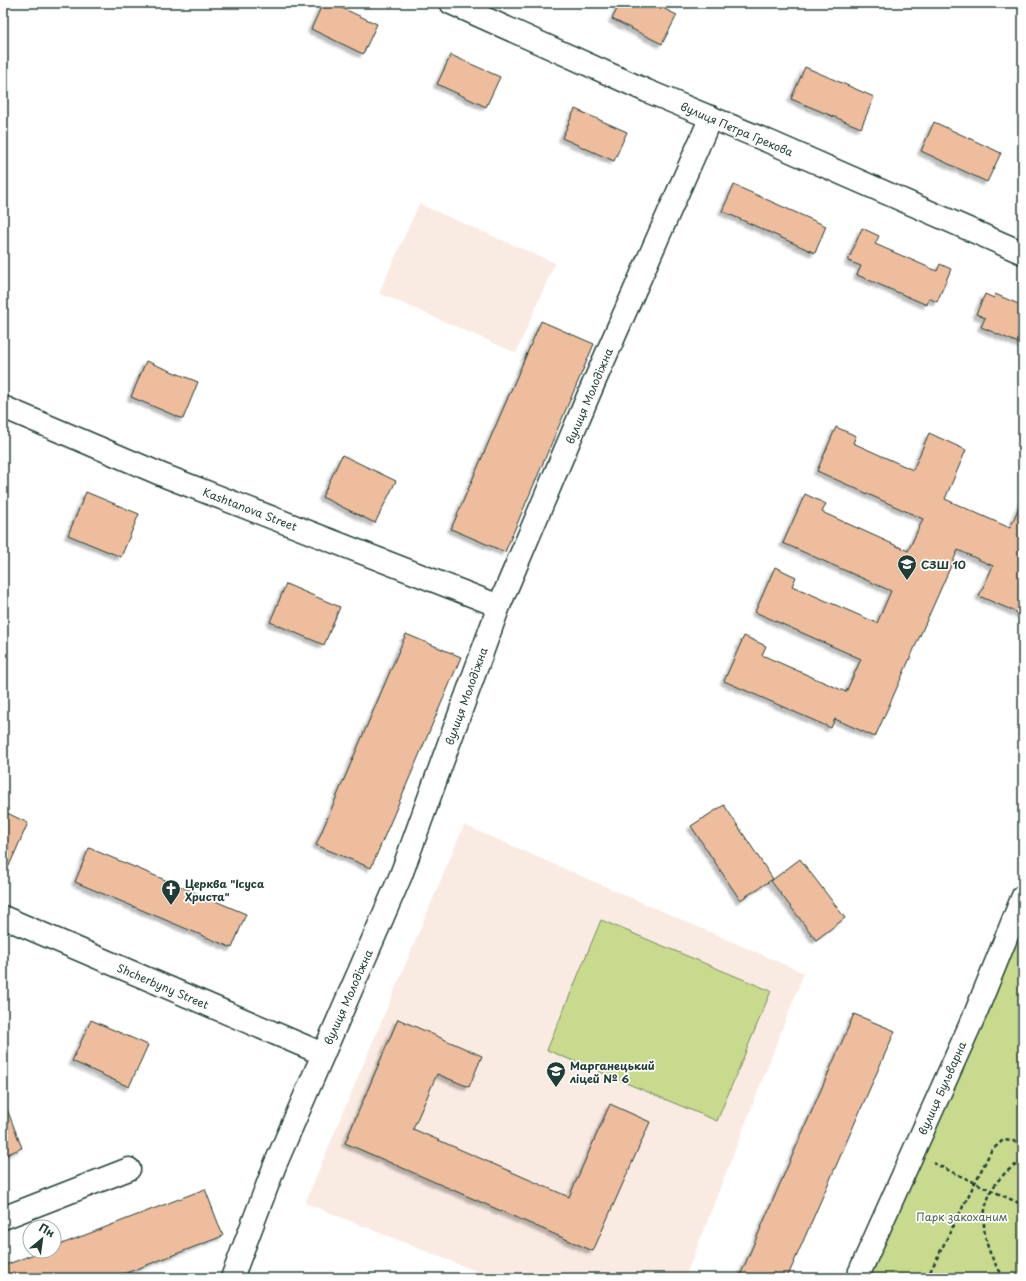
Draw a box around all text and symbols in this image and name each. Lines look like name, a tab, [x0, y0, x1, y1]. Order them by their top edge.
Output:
street label: вулиця Петра Грекова	[678, 98, 796, 160]
street label: вулиця Молодіжна	[561, 345, 617, 447]
street label: Kashtanova Street	[200, 483, 300, 535]
school or university icon: СЗШ 10	[896, 553, 918, 581]
place label: СЗШ 10	[921, 556, 966, 573]
street label: вулиця Молодіжна	[440, 645, 492, 747]
place label: Церква "Ісуса Христа"	[185, 875, 265, 905]
church icon: Церква "Ісуса Христа"	[160, 878, 182, 906]
street label: вулиця Молодіжна	[319, 946, 377, 1047]
street label: Shcherbyny Street	[114, 959, 212, 1013]
street label: вулиця Бульварна	[914, 1038, 970, 1138]
place label: Марганецький ліцей № 6	[569, 1057, 655, 1087]
school or university icon: Марганецький ліцей № 6	[545, 1060, 567, 1088]
park label: Парк закоханим	[916, 1208, 1008, 1225]
north arrow	[22, 1219, 62, 1259]
text: Пн	[36, 1219, 58, 1241]

